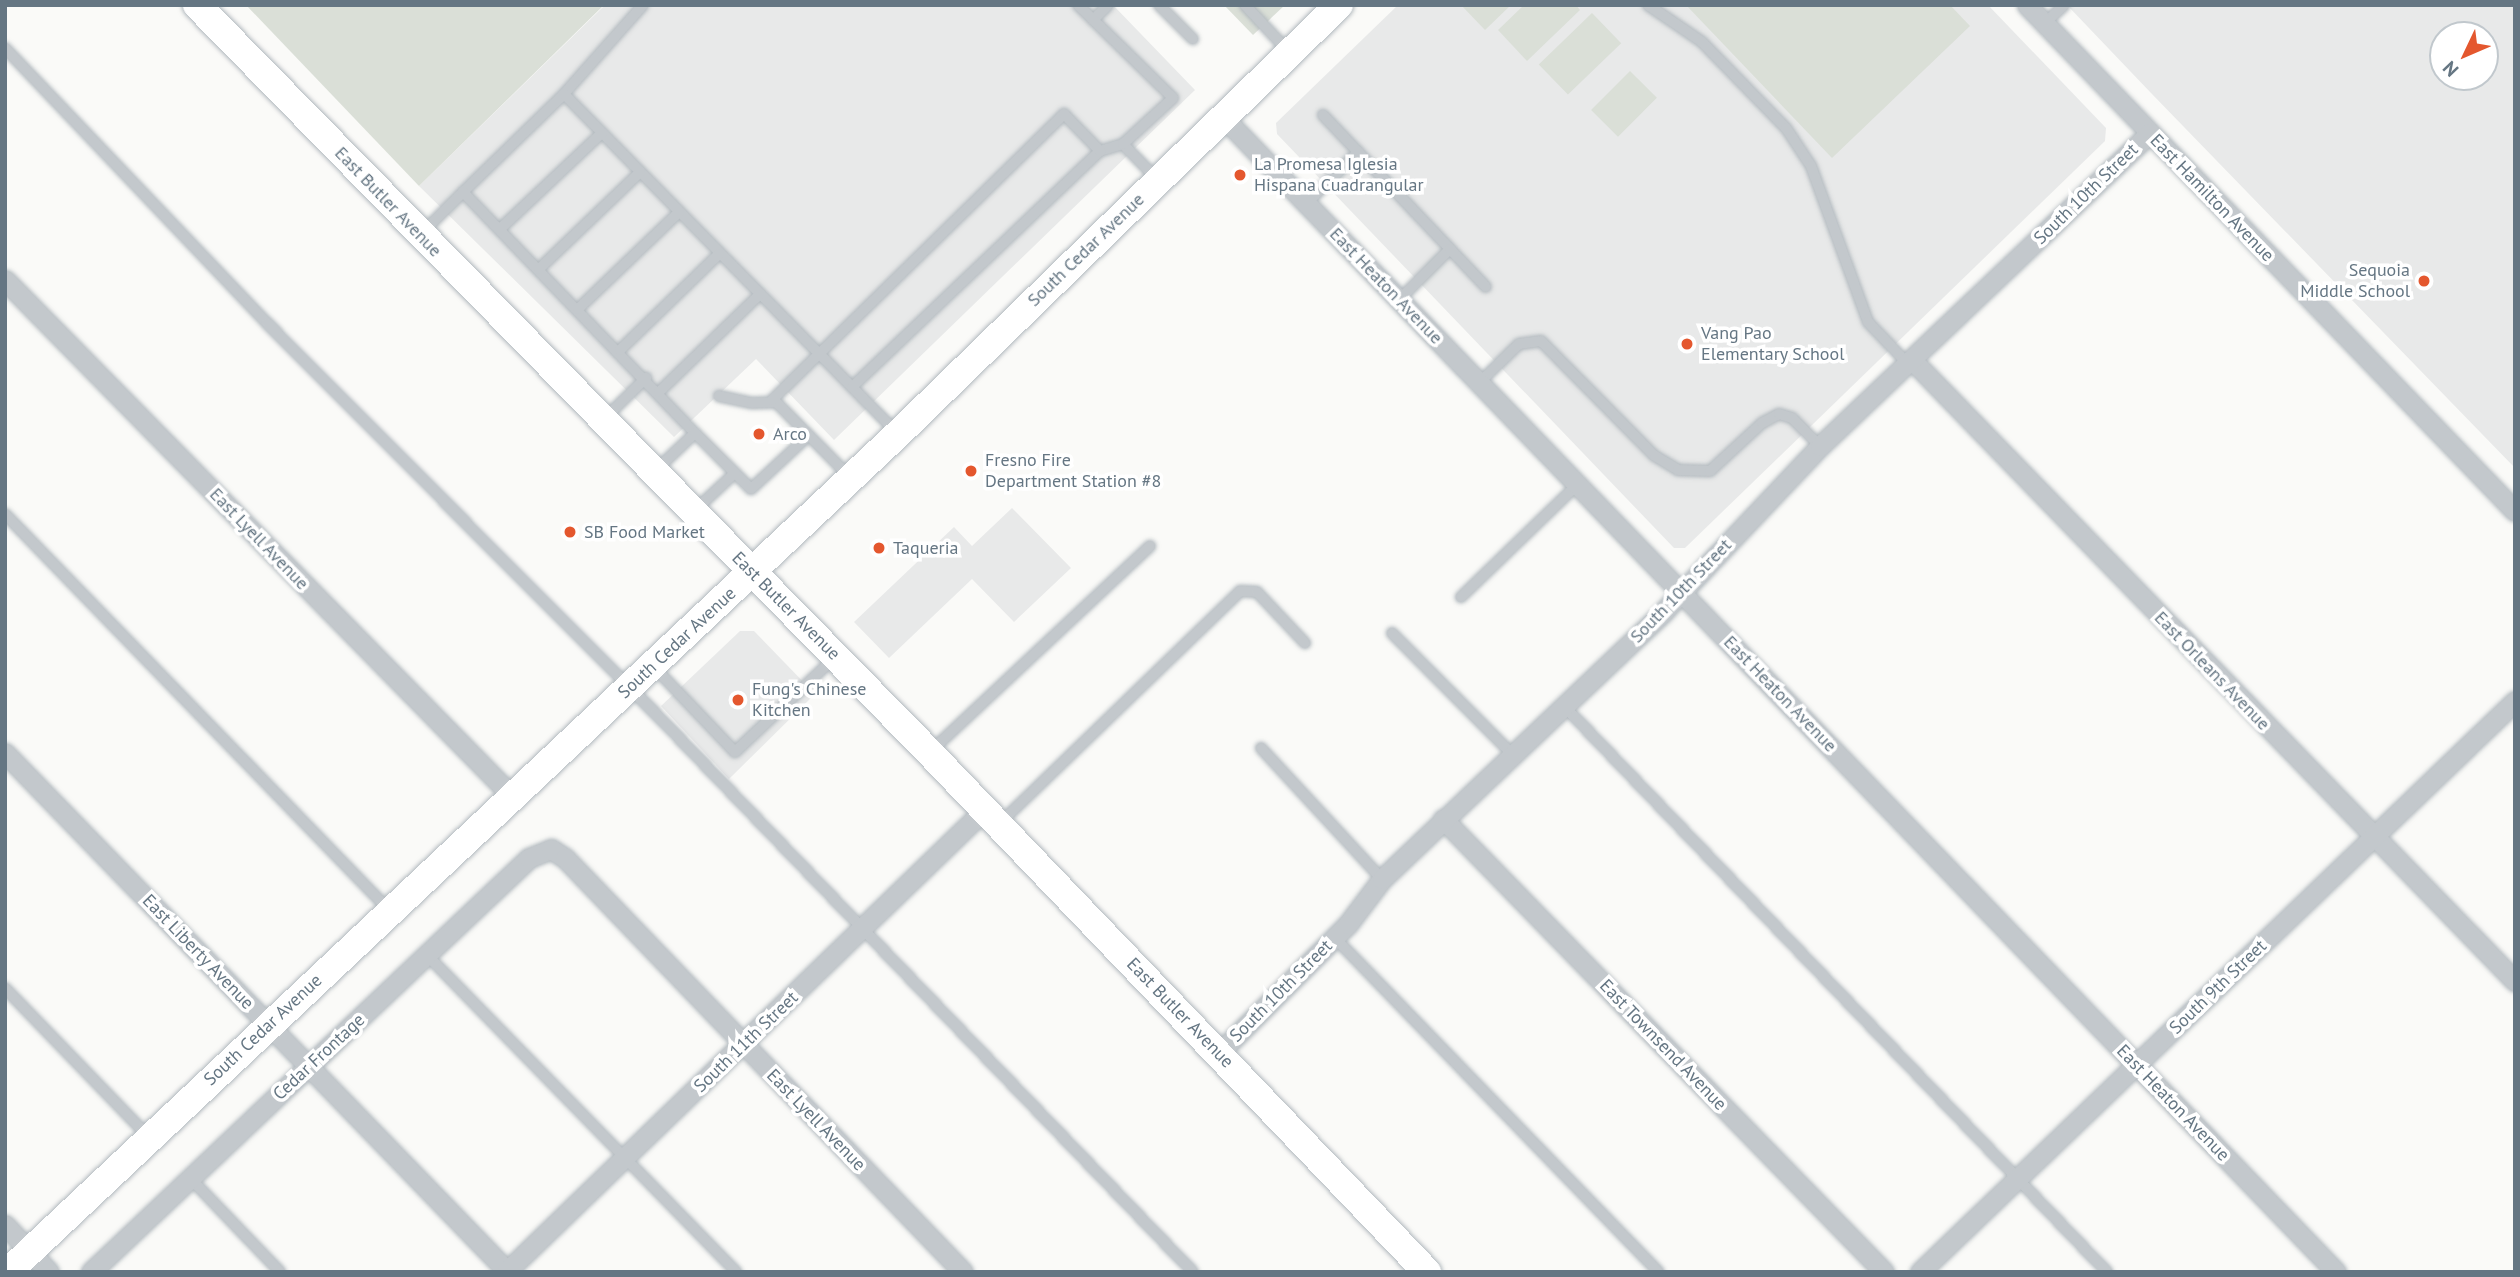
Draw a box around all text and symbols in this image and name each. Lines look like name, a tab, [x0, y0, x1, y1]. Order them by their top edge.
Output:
north arrow	[2429, 21, 2499, 91]
text: N	[2437, 56, 2463, 82]
street label: East Hamilton Avenue	[2145, 130, 2279, 266]
street label: South 10th Street	[2030, 139, 2142, 249]
street label: East Butler Avenue	[330, 142, 446, 262]
place label: La Promesa Iglesia Hispana Cuadrangular	[1254, 154, 1424, 196]
marker: La Promesa Iglesia Hispana Cuadrangular	[1232, 167, 1248, 183]
street label: South Cedar Avenue	[1023, 189, 1149, 311]
street label: East Heaton Avenue	[1325, 223, 1447, 349]
place label: Sequoia Middle School	[2300, 260, 2410, 302]
marker: Sequoia Middle School	[2416, 273, 2432, 289]
place label: Vang Pao Elementary School	[1701, 323, 1845, 366]
marker: Vang Pao Elementary School	[1679, 336, 1695, 352]
place label: Arco	[773, 423, 807, 445]
marker: Arco	[751, 426, 767, 442]
place label: Fresno Fire Department Station #8	[985, 450, 1161, 492]
marker: Fresno Fire Department Station #8	[963, 463, 979, 479]
street label: East Lyell Avenue	[205, 483, 313, 595]
place label: SB Food Market	[584, 521, 705, 543]
marker: SB Food Market	[562, 524, 578, 540]
street label: South 10th Street	[1626, 535, 1736, 647]
place label: Taqueria	[893, 537, 958, 559]
marker: Taqueria	[871, 540, 887, 556]
street label: East Butler Avenue	[727, 547, 845, 665]
street label: South Cedar Avenue	[613, 583, 741, 703]
street label: East Orleans Avenue	[2150, 607, 2274, 735]
street label: East Heaton Avenue	[1719, 631, 1841, 757]
place label: Fung's Chinese Kitchen	[752, 679, 866, 722]
marker: Fung's Chinese Kitchen	[730, 692, 746, 708]
street label: East Liberty Avenue	[137, 890, 259, 1014]
street label: South 10th Street	[1225, 935, 1337, 1047]
street label: South 9th Street	[2165, 935, 2271, 1039]
street label: East Butler Avenue	[1122, 953, 1238, 1073]
street label: South Cedar Avenue	[199, 970, 327, 1090]
street label: East Townsend Avenue	[1595, 975, 1731, 1115]
street label: South 11th Street	[690, 987, 802, 1097]
street label: Cedar Frontage	[269, 1009, 369, 1105]
street label: East Heaton Avenue	[2112, 1040, 2234, 1166]
street label: East Lyell Avenue	[762, 1064, 870, 1176]

